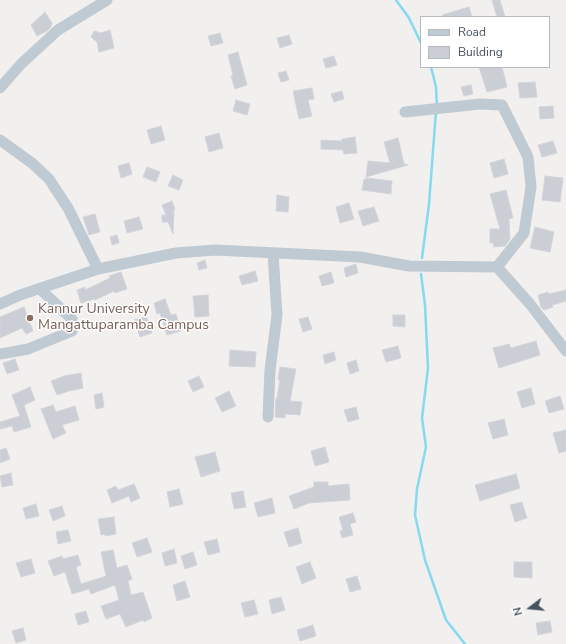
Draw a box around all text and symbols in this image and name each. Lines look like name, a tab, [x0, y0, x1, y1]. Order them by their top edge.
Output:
legend	[420, 16, 550, 68]
text: Road	[458, 24, 486, 40]
text: Building	[458, 44, 503, 60]
place label: Kannur University Mangattuparamba Campus	[38, 302, 209, 334]
marker: Kannur University Mangattuparamba Campus	[25, 313, 35, 323]
north arrow	[510, 588, 550, 628]
text: N	[510, 605, 526, 617]

